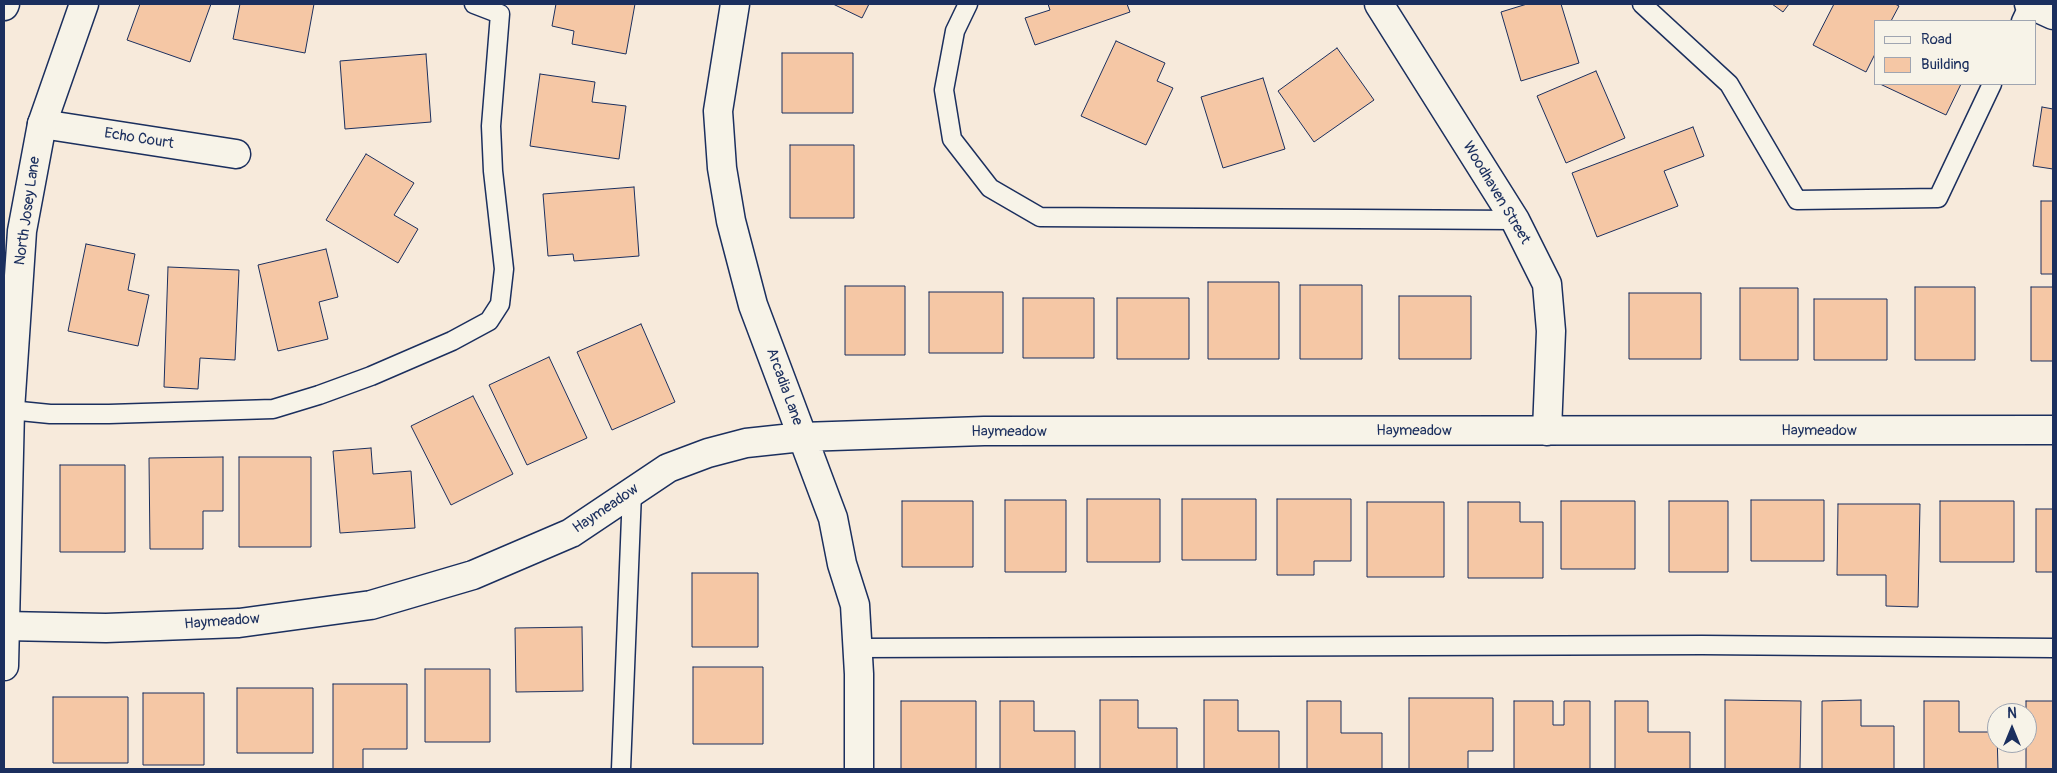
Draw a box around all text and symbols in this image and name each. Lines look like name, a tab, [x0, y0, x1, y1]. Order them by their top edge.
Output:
legend	[1874, 20, 2037, 85]
text: Road	[1921, 30, 1952, 49]
text: Building	[1921, 55, 1969, 74]
street label: Echo Court	[103, 125, 175, 153]
street label: Woodhaven Street	[1458, 138, 1534, 248]
street label: North Josey Lane	[11, 155, 45, 267]
street label: Arcadia Lane	[762, 346, 806, 428]
street label: Haymeadow	[1376, 422, 1452, 440]
street label: Haymeadow	[1781, 422, 1857, 440]
street label: Haymeadow	[971, 423, 1047, 441]
street label: Haymeadow	[570, 480, 642, 538]
street label: Haymeadow	[184, 610, 260, 634]
north arrow	[1987, 703, 2037, 753]
text: N	[2007, 705, 2017, 722]

